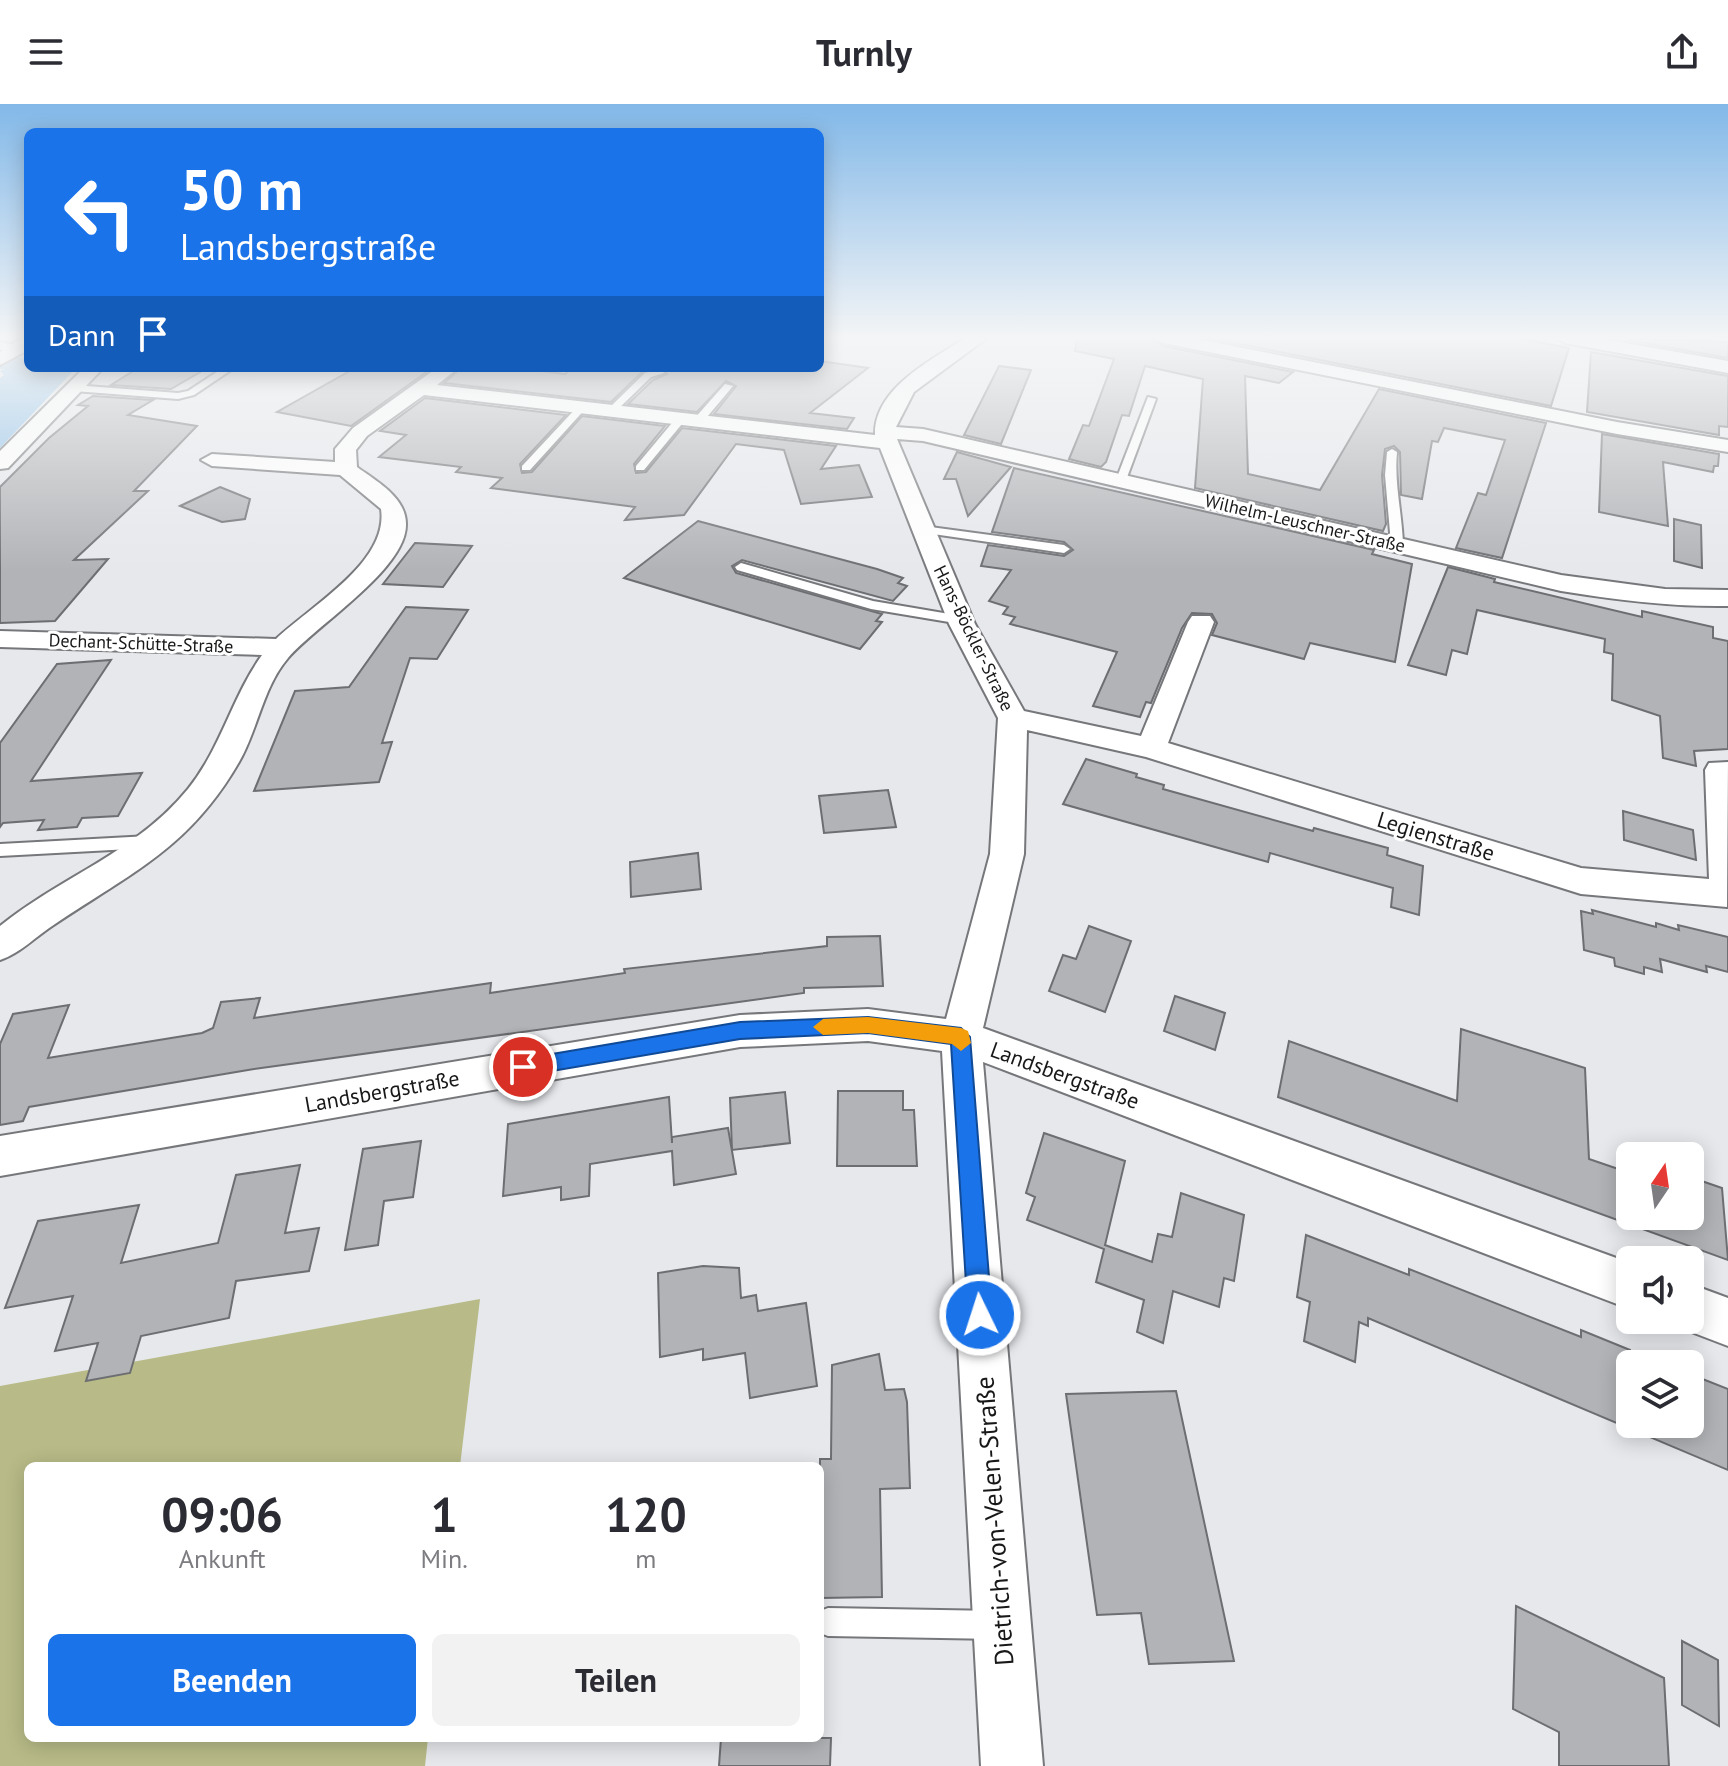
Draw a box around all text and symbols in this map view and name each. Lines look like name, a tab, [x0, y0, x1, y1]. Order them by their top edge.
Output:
text: Turnly	[816, 29, 912, 76]
icon: menu	[24, 30, 68, 74]
icon: share	[1660, 30, 1704, 74]
text: 50 m	[180, 153, 303, 225]
icon: left	[48, 160, 152, 264]
text: Landsbergstraße	[180, 223, 436, 270]
icon: arrive	[131, 312, 175, 356]
text: Dann	[48, 315, 115, 354]
street label: Wilhelm-Leuschner-Straße	[1203, 489, 1407, 557]
street label: Hans-Böckler-Straße	[929, 561, 1019, 715]
street label: Dechant-Schütte-Straße	[48, 628, 234, 658]
street label: Legienstraße	[1374, 805, 1498, 867]
pin	[489, 1033, 557, 1101]
street label: Landsbergstraße	[987, 1035, 1143, 1115]
icon: arrive	[501, 1045, 545, 1089]
street label: Landsbergstraße	[302, 1064, 462, 1118]
north arrow	[1616, 1142, 1704, 1230]
map controls	[1616, 1142, 1704, 1438]
button: sound	[1616, 1246, 1704, 1334]
position arrow	[938, 1273, 1022, 1357]
button: layers	[1616, 1350, 1704, 1438]
street label: Dietrich-von-Velen-Straße	[967, 1375, 1021, 1667]
text: 09:06	[161, 1483, 283, 1545]
text: 1	[430, 1483, 458, 1545]
text: 120	[605, 1483, 687, 1545]
text: Ankunft	[179, 1542, 266, 1575]
text: Min.	[420, 1542, 468, 1575]
text: m	[635, 1542, 656, 1575]
button: Beenden	[48, 1634, 416, 1726]
button: Teilen	[432, 1634, 800, 1726]

